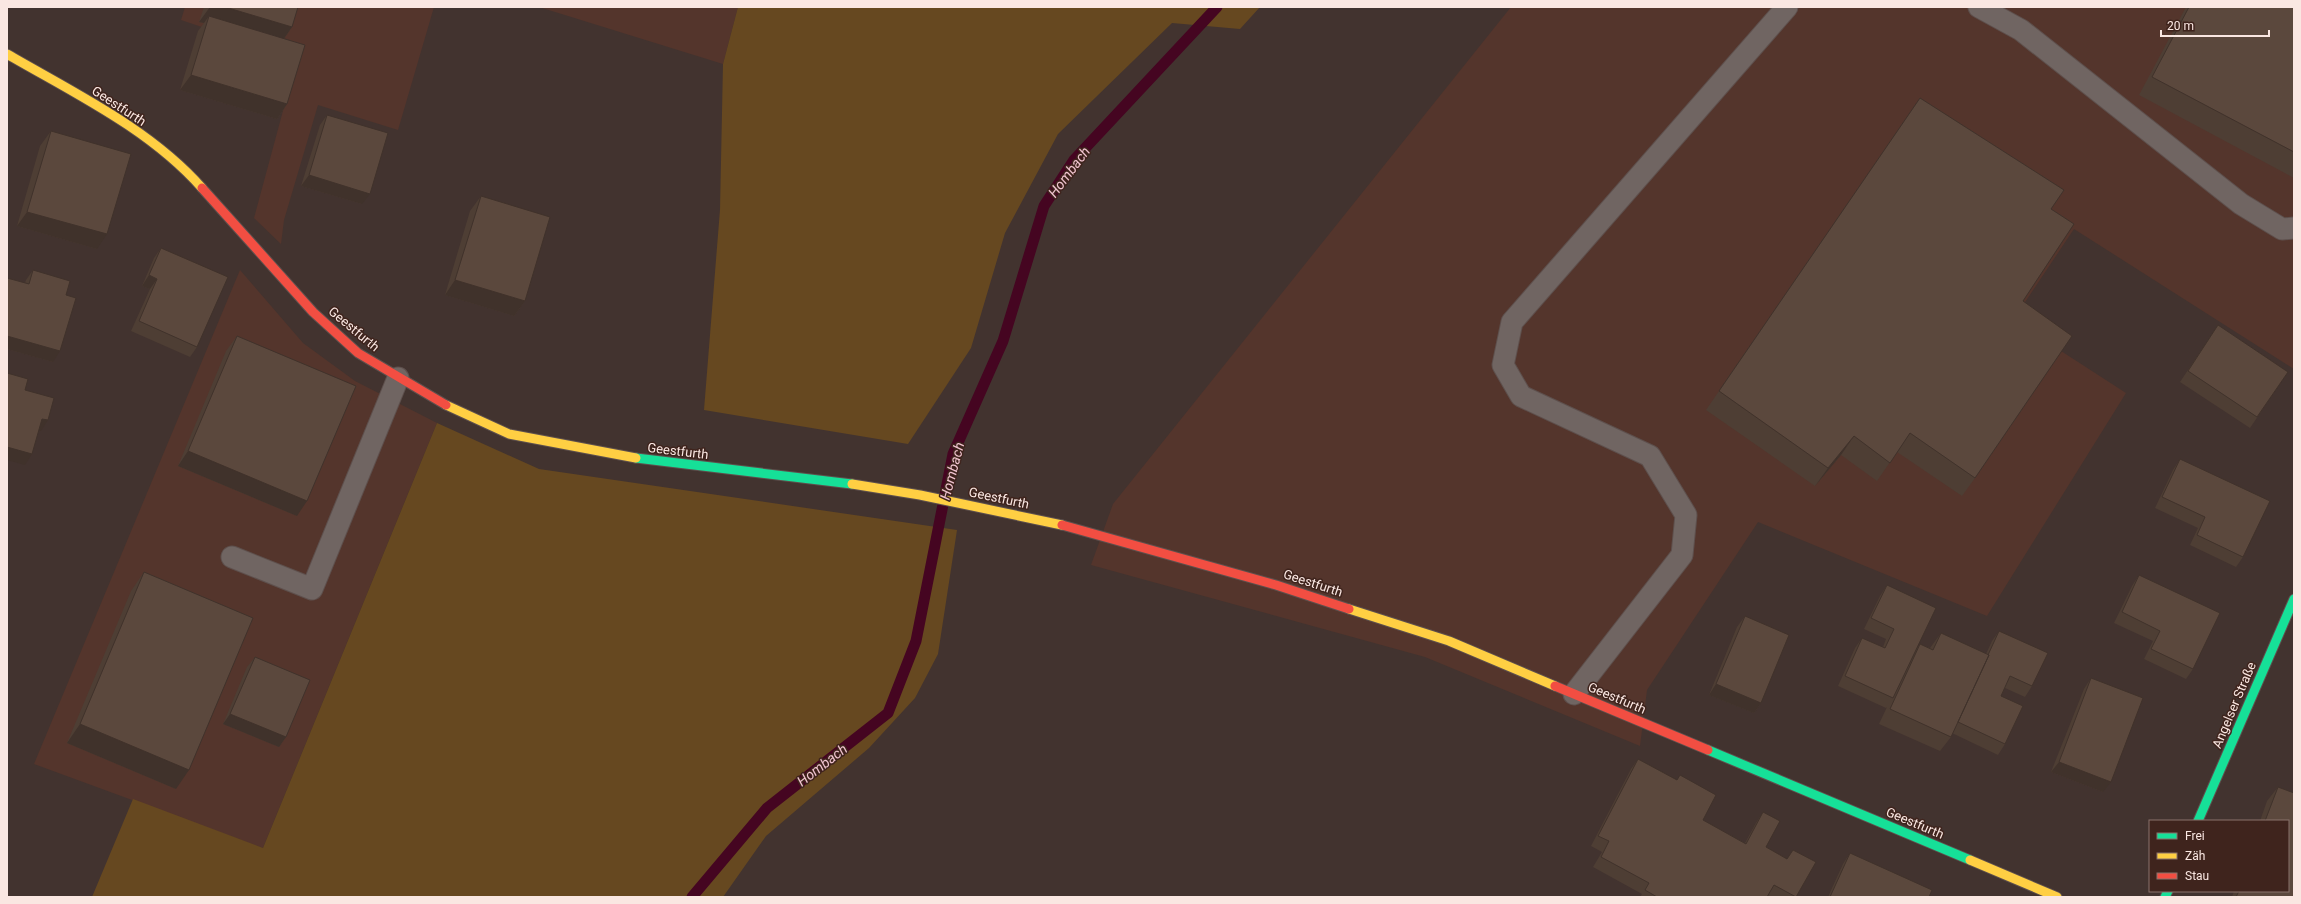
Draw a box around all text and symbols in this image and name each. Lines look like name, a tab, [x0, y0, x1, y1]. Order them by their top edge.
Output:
scale bar	[2161, 12, 2269, 38]
text: 20 m	[2167, 19, 2194, 33]
street label: Geestfurth	[89, 83, 149, 129]
water label: Hombach	[1045, 144, 1093, 200]
street label: Geestfurth	[326, 304, 382, 354]
street label: Geestfurth	[647, 440, 709, 462]
water label: Hombach	[937, 440, 967, 502]
street label: Geestfurth	[967, 484, 1031, 512]
street label: Geestfurth	[1281, 566, 1345, 600]
street label: Angelser Straße	[2209, 660, 2259, 750]
street label: Geestfurth	[1586, 679, 1648, 717]
water label: Hombach	[794, 741, 850, 789]
street label: Geestfurth	[1884, 804, 1946, 842]
legend	[2149, 820, 2289, 892]
text: Frei	[2185, 829, 2205, 843]
text: Zäh	[2185, 849, 2205, 863]
text: Stau	[2185, 869, 2209, 883]

